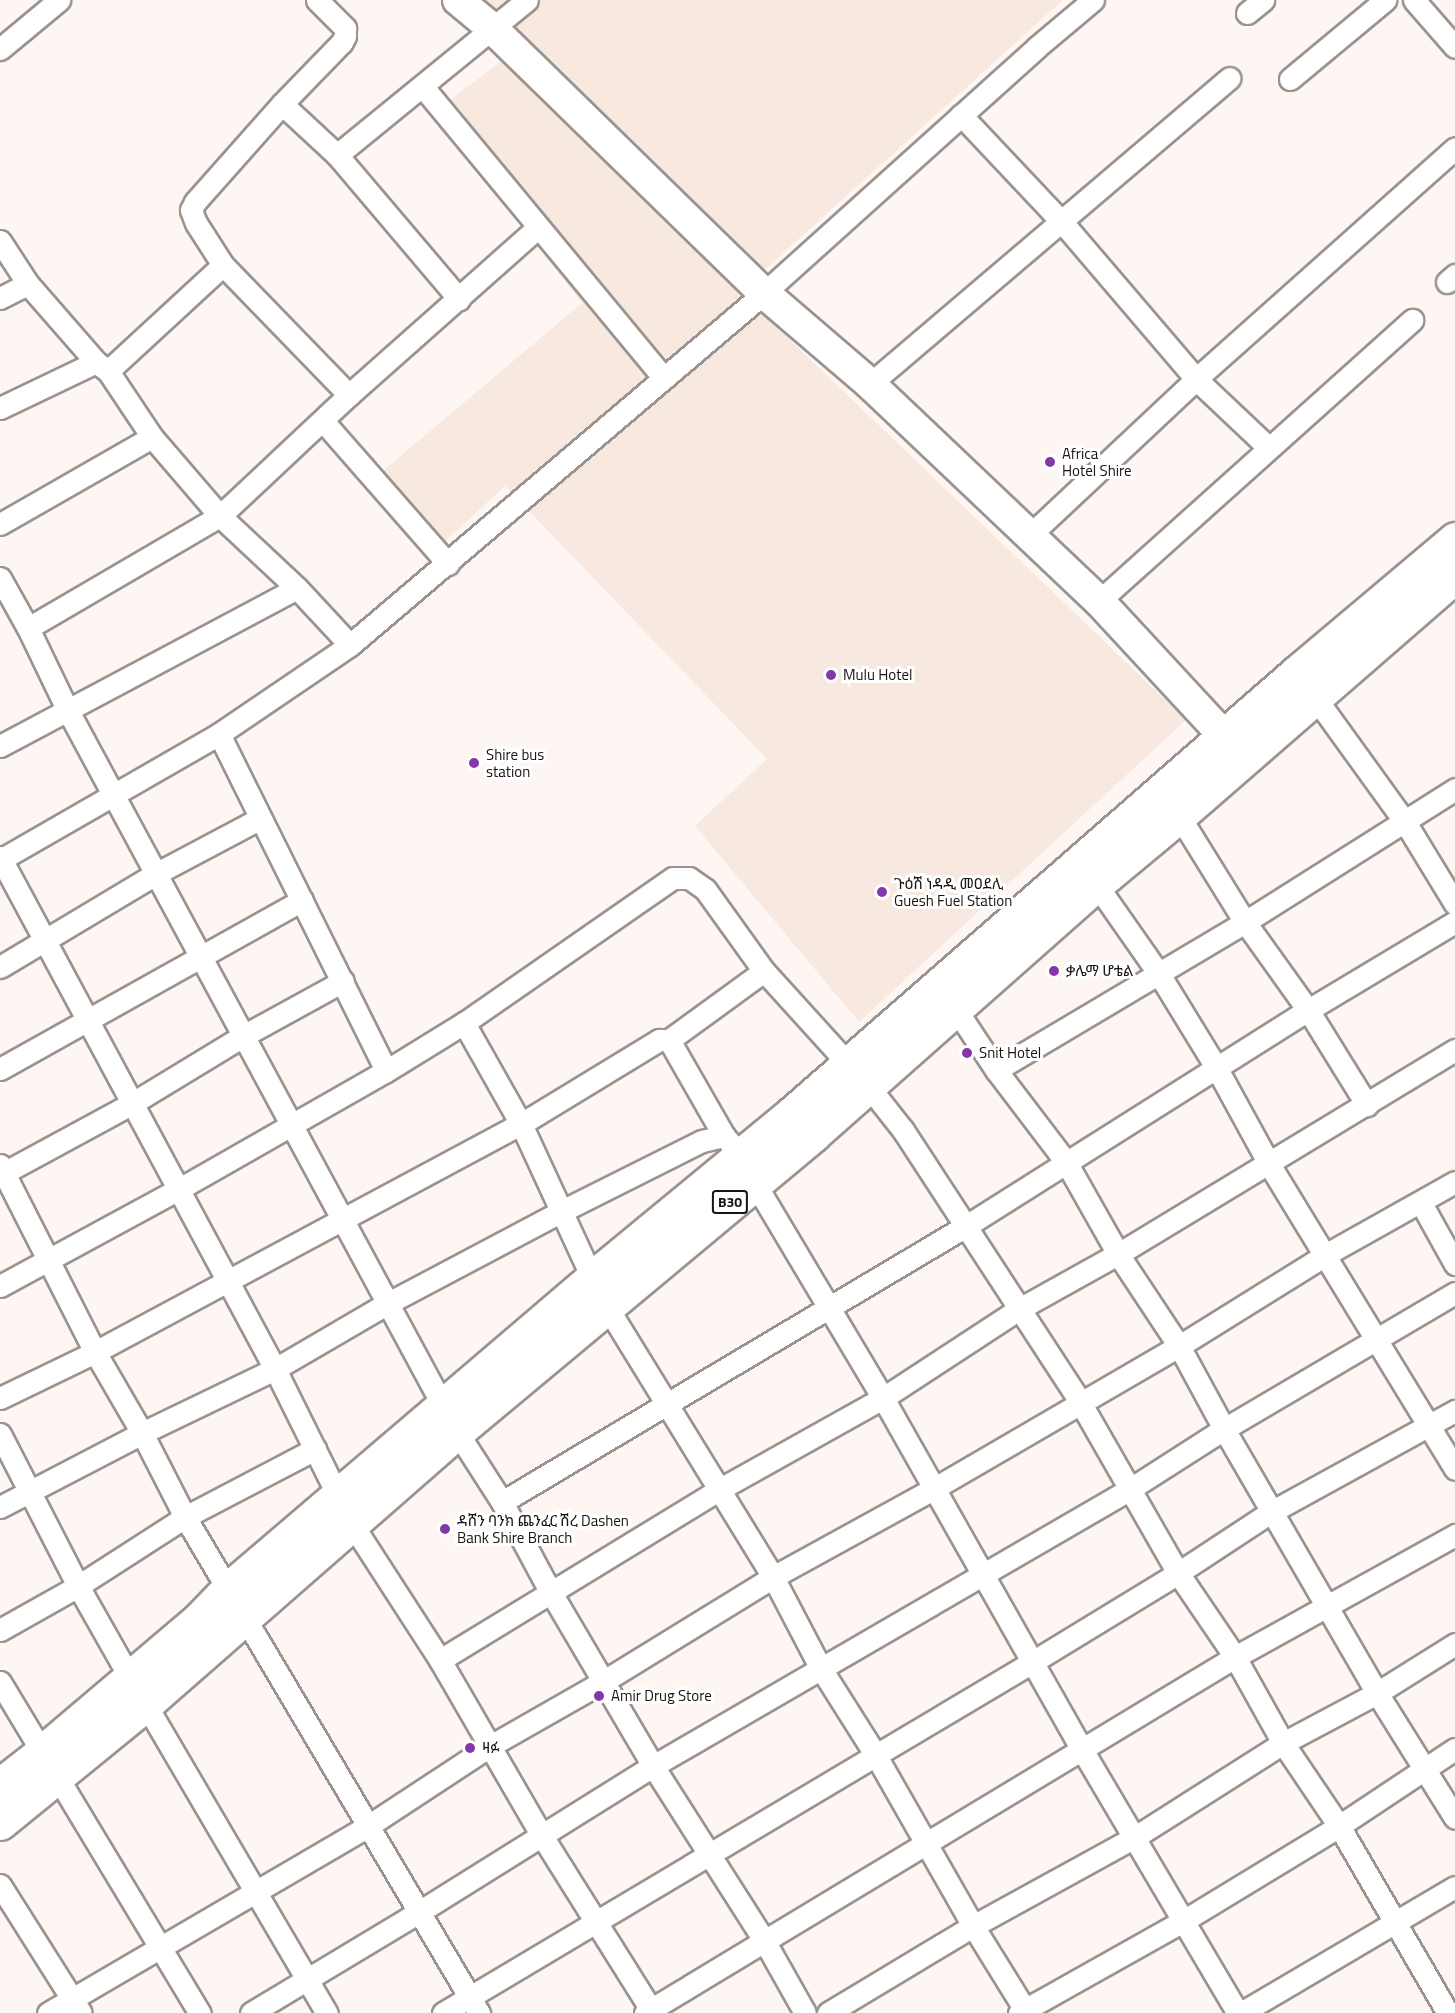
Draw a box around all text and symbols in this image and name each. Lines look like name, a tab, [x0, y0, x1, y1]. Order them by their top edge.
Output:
place label: Africa Hotel Shire	[1062, 444, 1132, 479]
marker: Africa Hotel Shire	[1043, 455, 1057, 469]
place label: Mulu Hotel	[843, 666, 913, 684]
marker: Mulu Hotel	[824, 668, 838, 682]
place label: Shire bus station	[486, 745, 544, 780]
marker: Shire bus station	[467, 756, 481, 770]
place label: ጉዕሽ ነዳዲ መዐደሊ Guesh Fuel Station	[894, 874, 1012, 909]
marker: ጉዕሽ ነዳዲ መዐደሊ Guesh Fuel Station	[875, 885, 889, 899]
place label: ቃሌማ ሆቴል	[1066, 962, 1133, 980]
marker: ቃሌማ ሆቴል	[1047, 964, 1061, 978]
place label: Snit Hotel	[979, 1044, 1041, 1062]
marker: Snit Hotel	[960, 1046, 974, 1060]
road number: B30	[710, 1191, 750, 1213]
place label: ዳሸን ባንክ ጨንፈር ሽረ Dashen Bank Shire Branch	[457, 1511, 629, 1546]
marker: ዳሸን ባንክ ጨንፈር ሽረ Dashen Bank Shire Branch	[438, 1522, 452, 1536]
place label: Amir Drug Store	[611, 1687, 712, 1705]
marker: Amir Drug Store	[592, 1689, 606, 1703]
place label: ዛፉ	[482, 1739, 499, 1757]
marker: ዛፉ	[463, 1741, 477, 1755]

